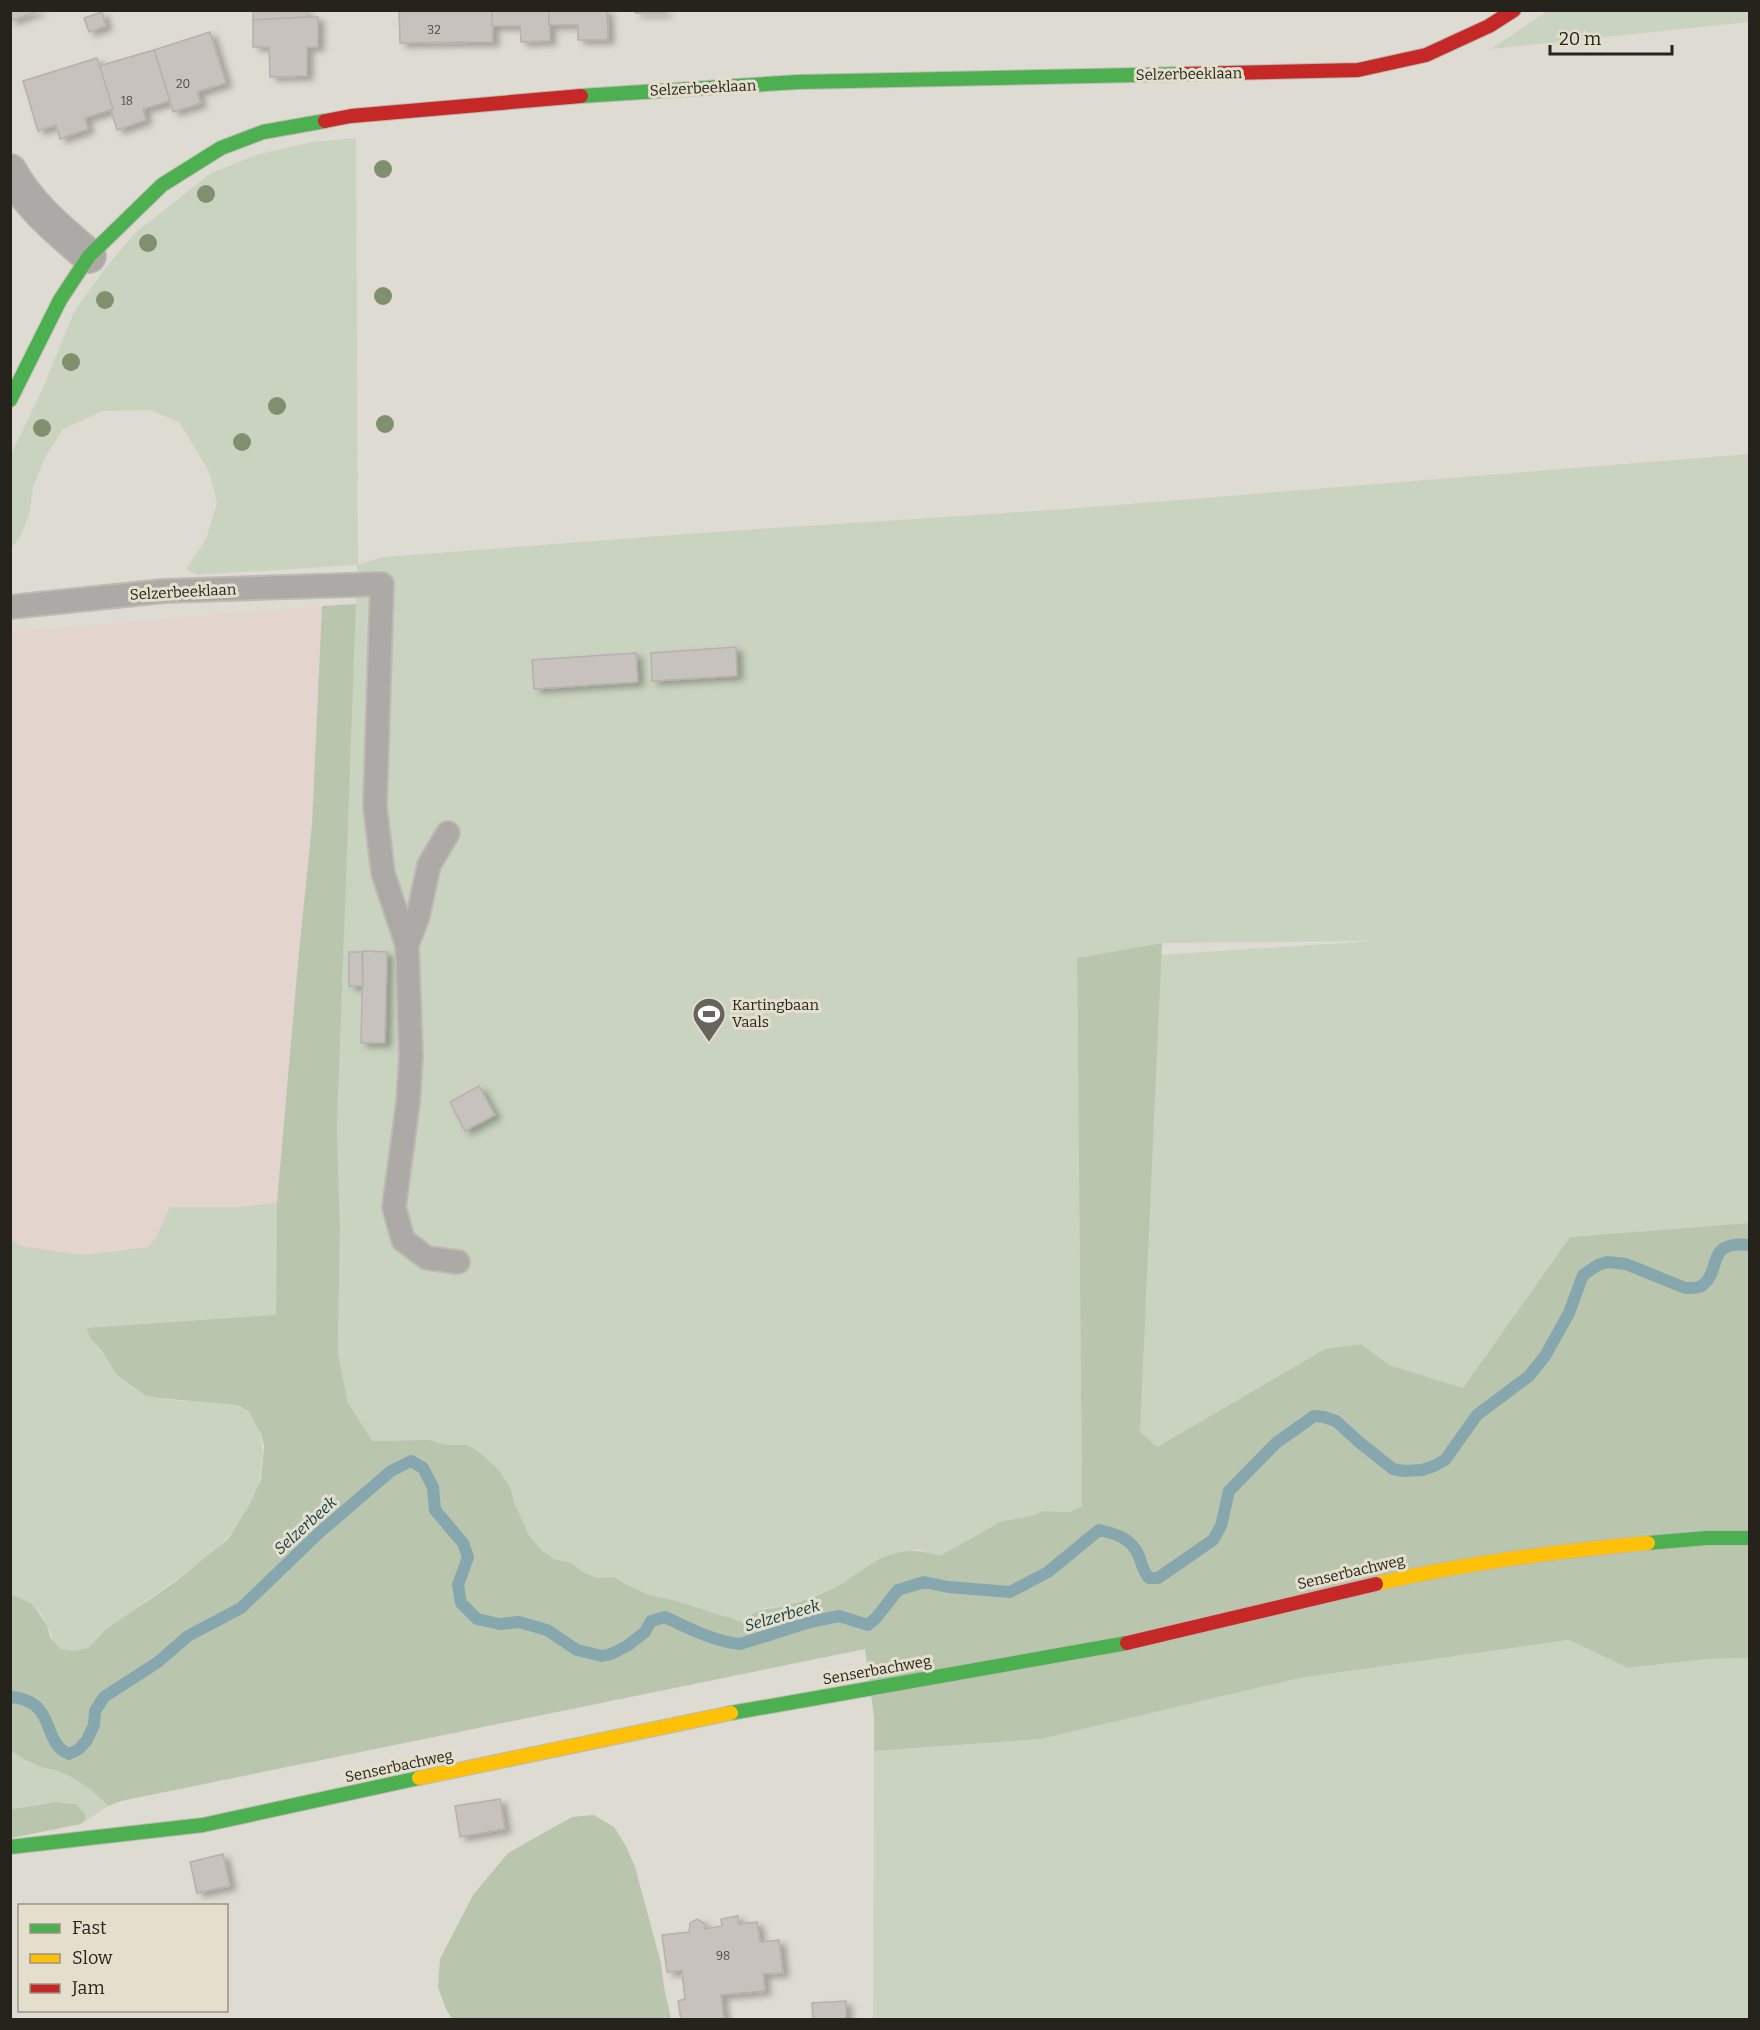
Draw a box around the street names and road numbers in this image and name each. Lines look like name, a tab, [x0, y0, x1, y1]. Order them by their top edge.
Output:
street label: Selzerbeeklaan	[1136, 64, 1243, 84]
street label: Selzerbeeklaan	[649, 76, 757, 100]
street label: Selzerbeeklaan	[129, 580, 237, 604]
street label: Senserbachweg	[1295, 1551, 1407, 1593]
street label: Senserbachweg	[821, 1652, 933, 1688]
street label: Senserbachweg	[343, 1746, 455, 1786]

